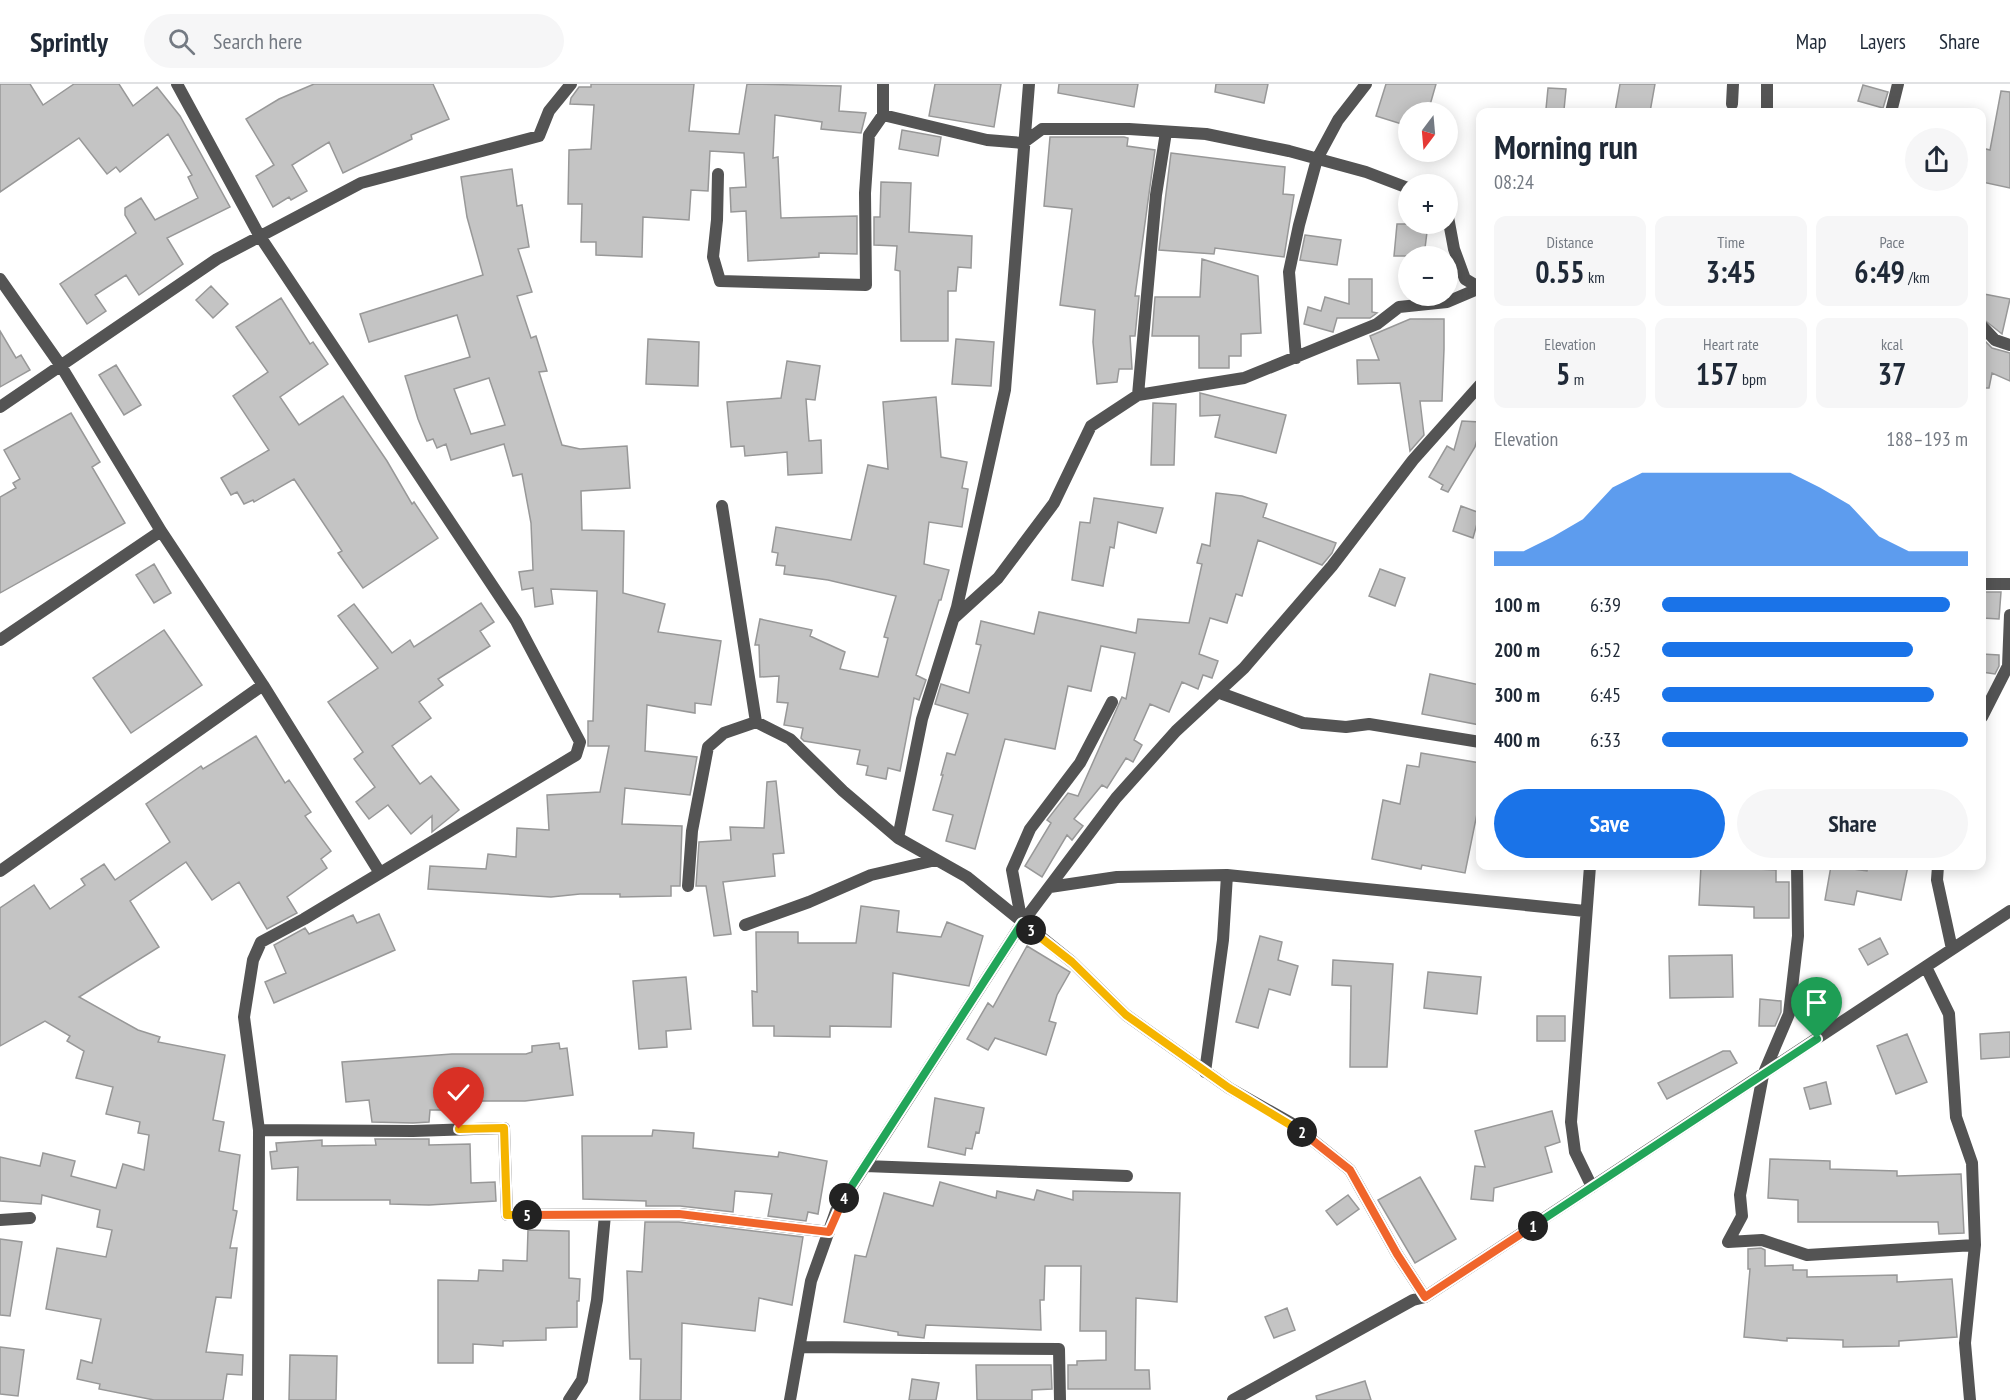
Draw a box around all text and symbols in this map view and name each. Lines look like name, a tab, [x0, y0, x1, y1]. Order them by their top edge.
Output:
search box	[144, 14, 564, 68]
text: Sprintly	[30, 23, 108, 60]
icon: search	[165, 25, 198, 58]
text: Search here	[213, 27, 302, 55]
text: Map	[1796, 28, 1827, 55]
text: Layers	[1860, 28, 1906, 55]
text: Share	[1939, 28, 1980, 55]
north arrow	[1398, 102, 1458, 162]
map controls	[1398, 102, 1458, 306]
text: Morning run	[1494, 125, 1638, 168]
button: share	[1905, 128, 1968, 191]
text: 08:24	[1494, 169, 1534, 195]
button: +	[1398, 174, 1458, 234]
text: Distance	[1546, 232, 1594, 252]
text: Time	[1717, 232, 1745, 252]
text: Pace	[1879, 232, 1905, 252]
button: −	[1398, 246, 1458, 306]
text: 0.55	[1535, 252, 1585, 291]
text: 3:45	[1706, 252, 1756, 291]
text: 6:49	[1854, 252, 1905, 291]
text: km	[1585, 267, 1605, 287]
text: /km	[1905, 267, 1930, 287]
text: Elevation	[1544, 334, 1596, 354]
text: Heart rate	[1703, 334, 1759, 354]
text: kcal	[1881, 334, 1903, 354]
text: 5	[1556, 354, 1570, 393]
text: 157	[1696, 354, 1739, 393]
text: 37	[1878, 354, 1906, 393]
text: m	[1570, 369, 1584, 389]
text: bpm	[1739, 369, 1766, 389]
text: Elevation	[1494, 426, 1558, 452]
text: 188–193 m	[1886, 426, 1968, 452]
text: 100 m	[1494, 592, 1540, 618]
text: 6:39	[1590, 592, 1621, 618]
text: 200 m	[1494, 637, 1540, 663]
text: 6:52	[1590, 637, 1621, 663]
text: 300 m	[1494, 682, 1540, 708]
text: 6:45	[1590, 682, 1621, 708]
text: 400 m	[1494, 727, 1540, 753]
text: 6:33	[1590, 727, 1621, 753]
button: Save	[1494, 789, 1725, 858]
button: Share	[1737, 789, 1968, 858]
pin: 3	[1016, 915, 1046, 945]
text: 3	[1027, 920, 1035, 940]
pin	[1791, 977, 1842, 1039]
icon: arrive	[1800, 986, 1833, 1019]
pin	[433, 1067, 484, 1129]
icon: check	[442, 1076, 475, 1109]
pin: 2	[1287, 1117, 1317, 1147]
text: 2	[1298, 1122, 1306, 1142]
pin: 4	[829, 1183, 859, 1213]
text: 4	[840, 1188, 848, 1208]
pin: 5	[512, 1200, 542, 1230]
text: 5	[523, 1205, 531, 1225]
pin: 1	[1518, 1211, 1548, 1241]
text: 1	[1529, 1216, 1537, 1236]

